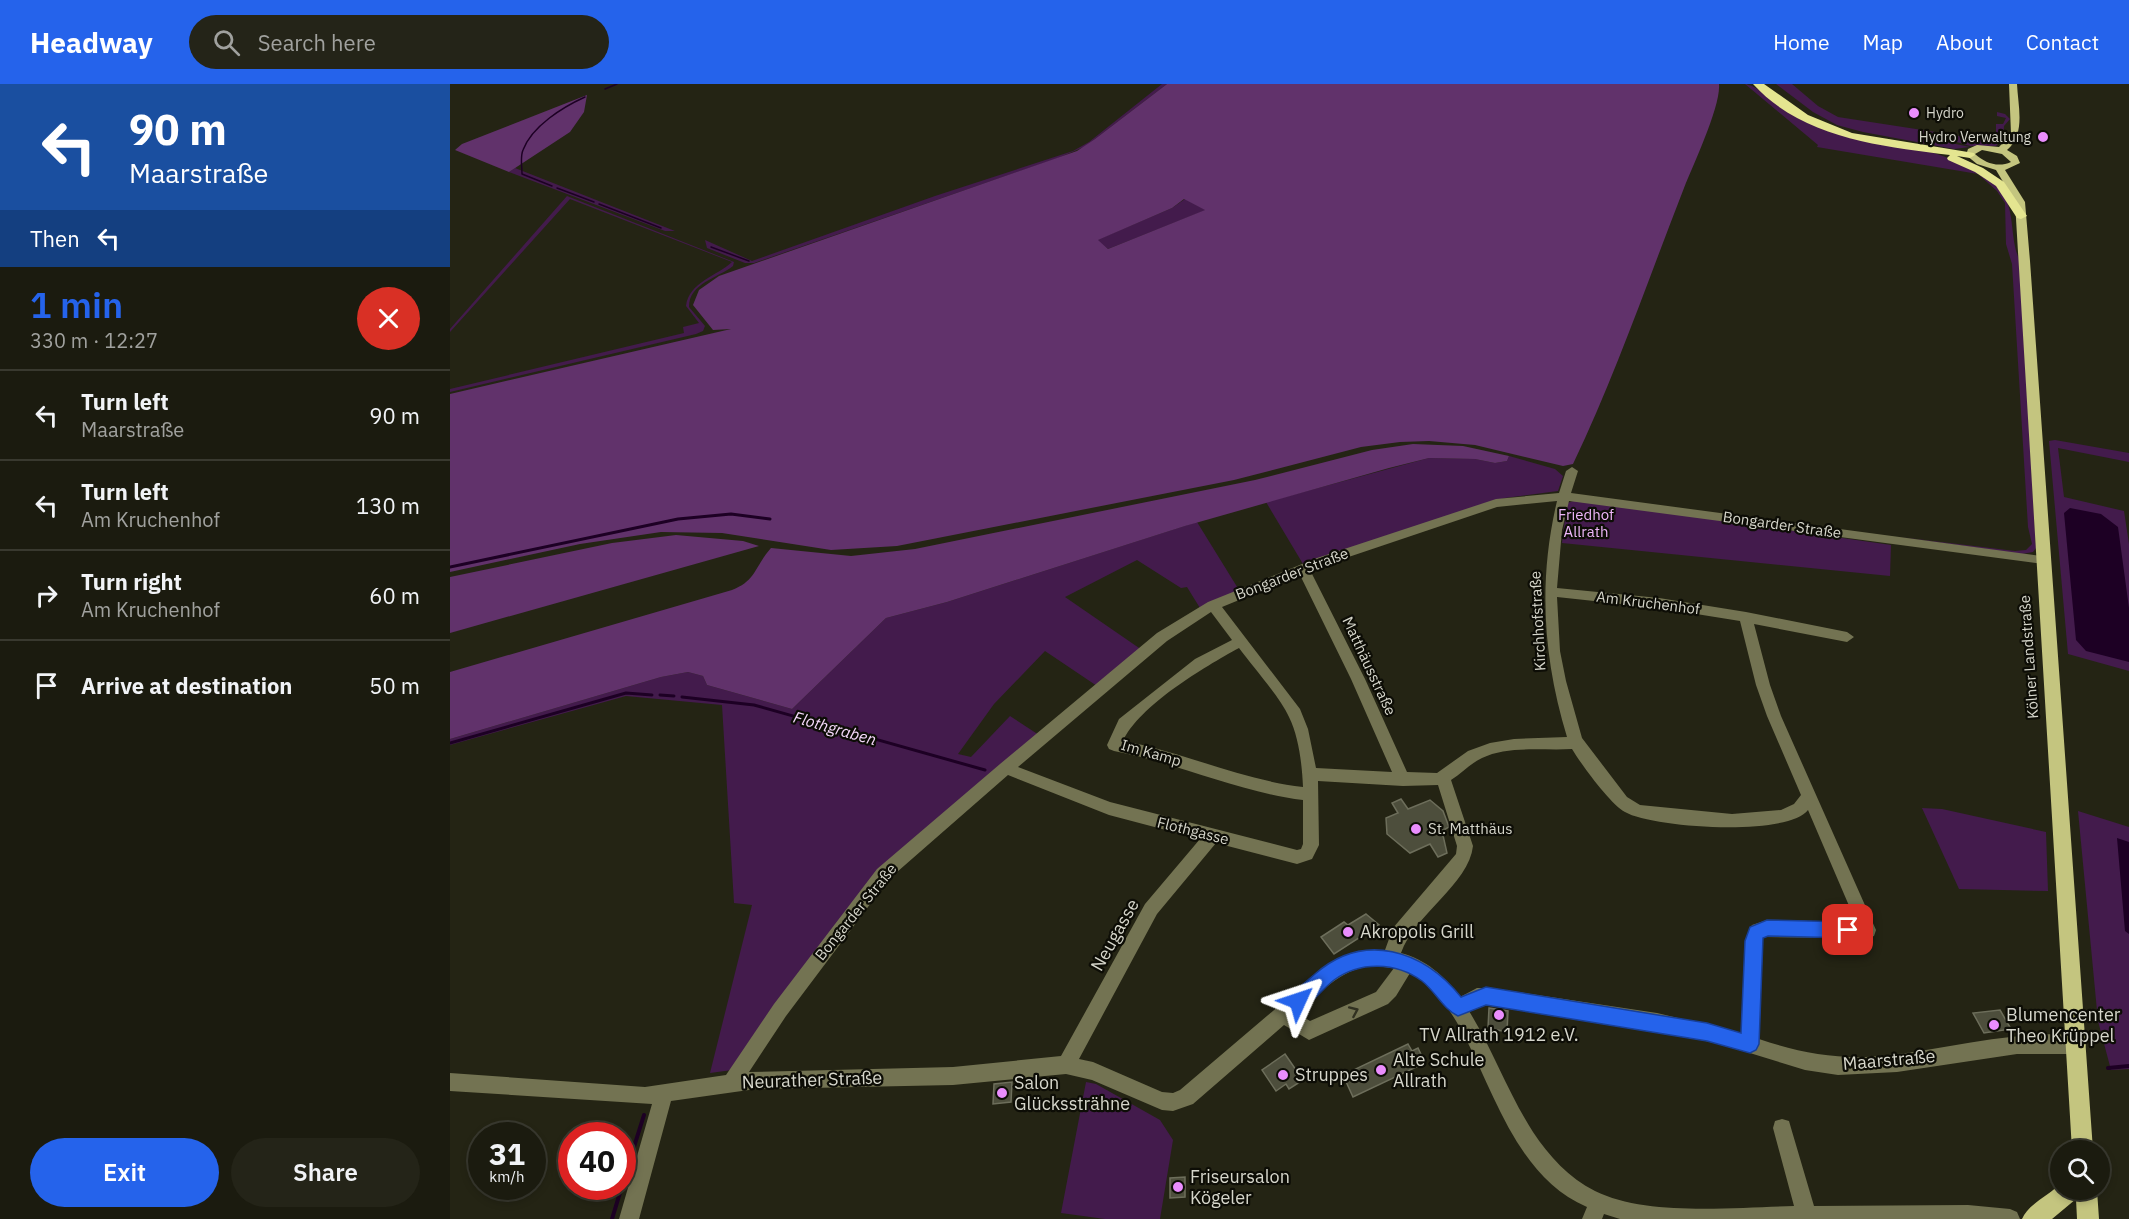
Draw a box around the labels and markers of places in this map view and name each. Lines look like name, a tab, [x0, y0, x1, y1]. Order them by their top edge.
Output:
place label: Hydro	[1926, 104, 1964, 122]
marker: Hydro	[1907, 106, 1921, 120]
place label: Hydro Verwaltung	[1919, 128, 2032, 146]
marker: Hydro Verwaltung	[2036, 130, 2050, 144]
place label: St. Matthäus	[1428, 819, 1513, 838]
marker: St. Matthäus	[1409, 822, 1423, 836]
pin	[1822, 904, 1873, 955]
place label: Akropolis Grill	[1360, 920, 1474, 943]
marker: Akropolis Grill	[1341, 925, 1355, 939]
place label: Blumencenter Theo Krüppel	[2006, 1003, 2121, 1047]
marker: TV Allrath 1912 e.V.	[1492, 1008, 1506, 1022]
marker: Blumencenter Theo Krüppel	[1987, 1018, 2001, 1032]
place label: TV Allrath 1912 e.V.	[1419, 1023, 1579, 1046]
place label: Alte Schule Allrath	[1393, 1048, 1485, 1092]
place label: Struppes	[1295, 1063, 1368, 1086]
marker: Alte Schule Allrath	[1374, 1063, 1388, 1077]
marker: Struppes	[1276, 1068, 1290, 1082]
place label: Salon Glückssträhne	[1014, 1071, 1130, 1115]
marker: Salon Glückssträhne	[995, 1086, 1009, 1100]
place label: Friseursalon Kögeler	[1190, 1165, 1290, 1209]
marker: Friseursalon Kögeler	[1171, 1180, 1185, 1194]

